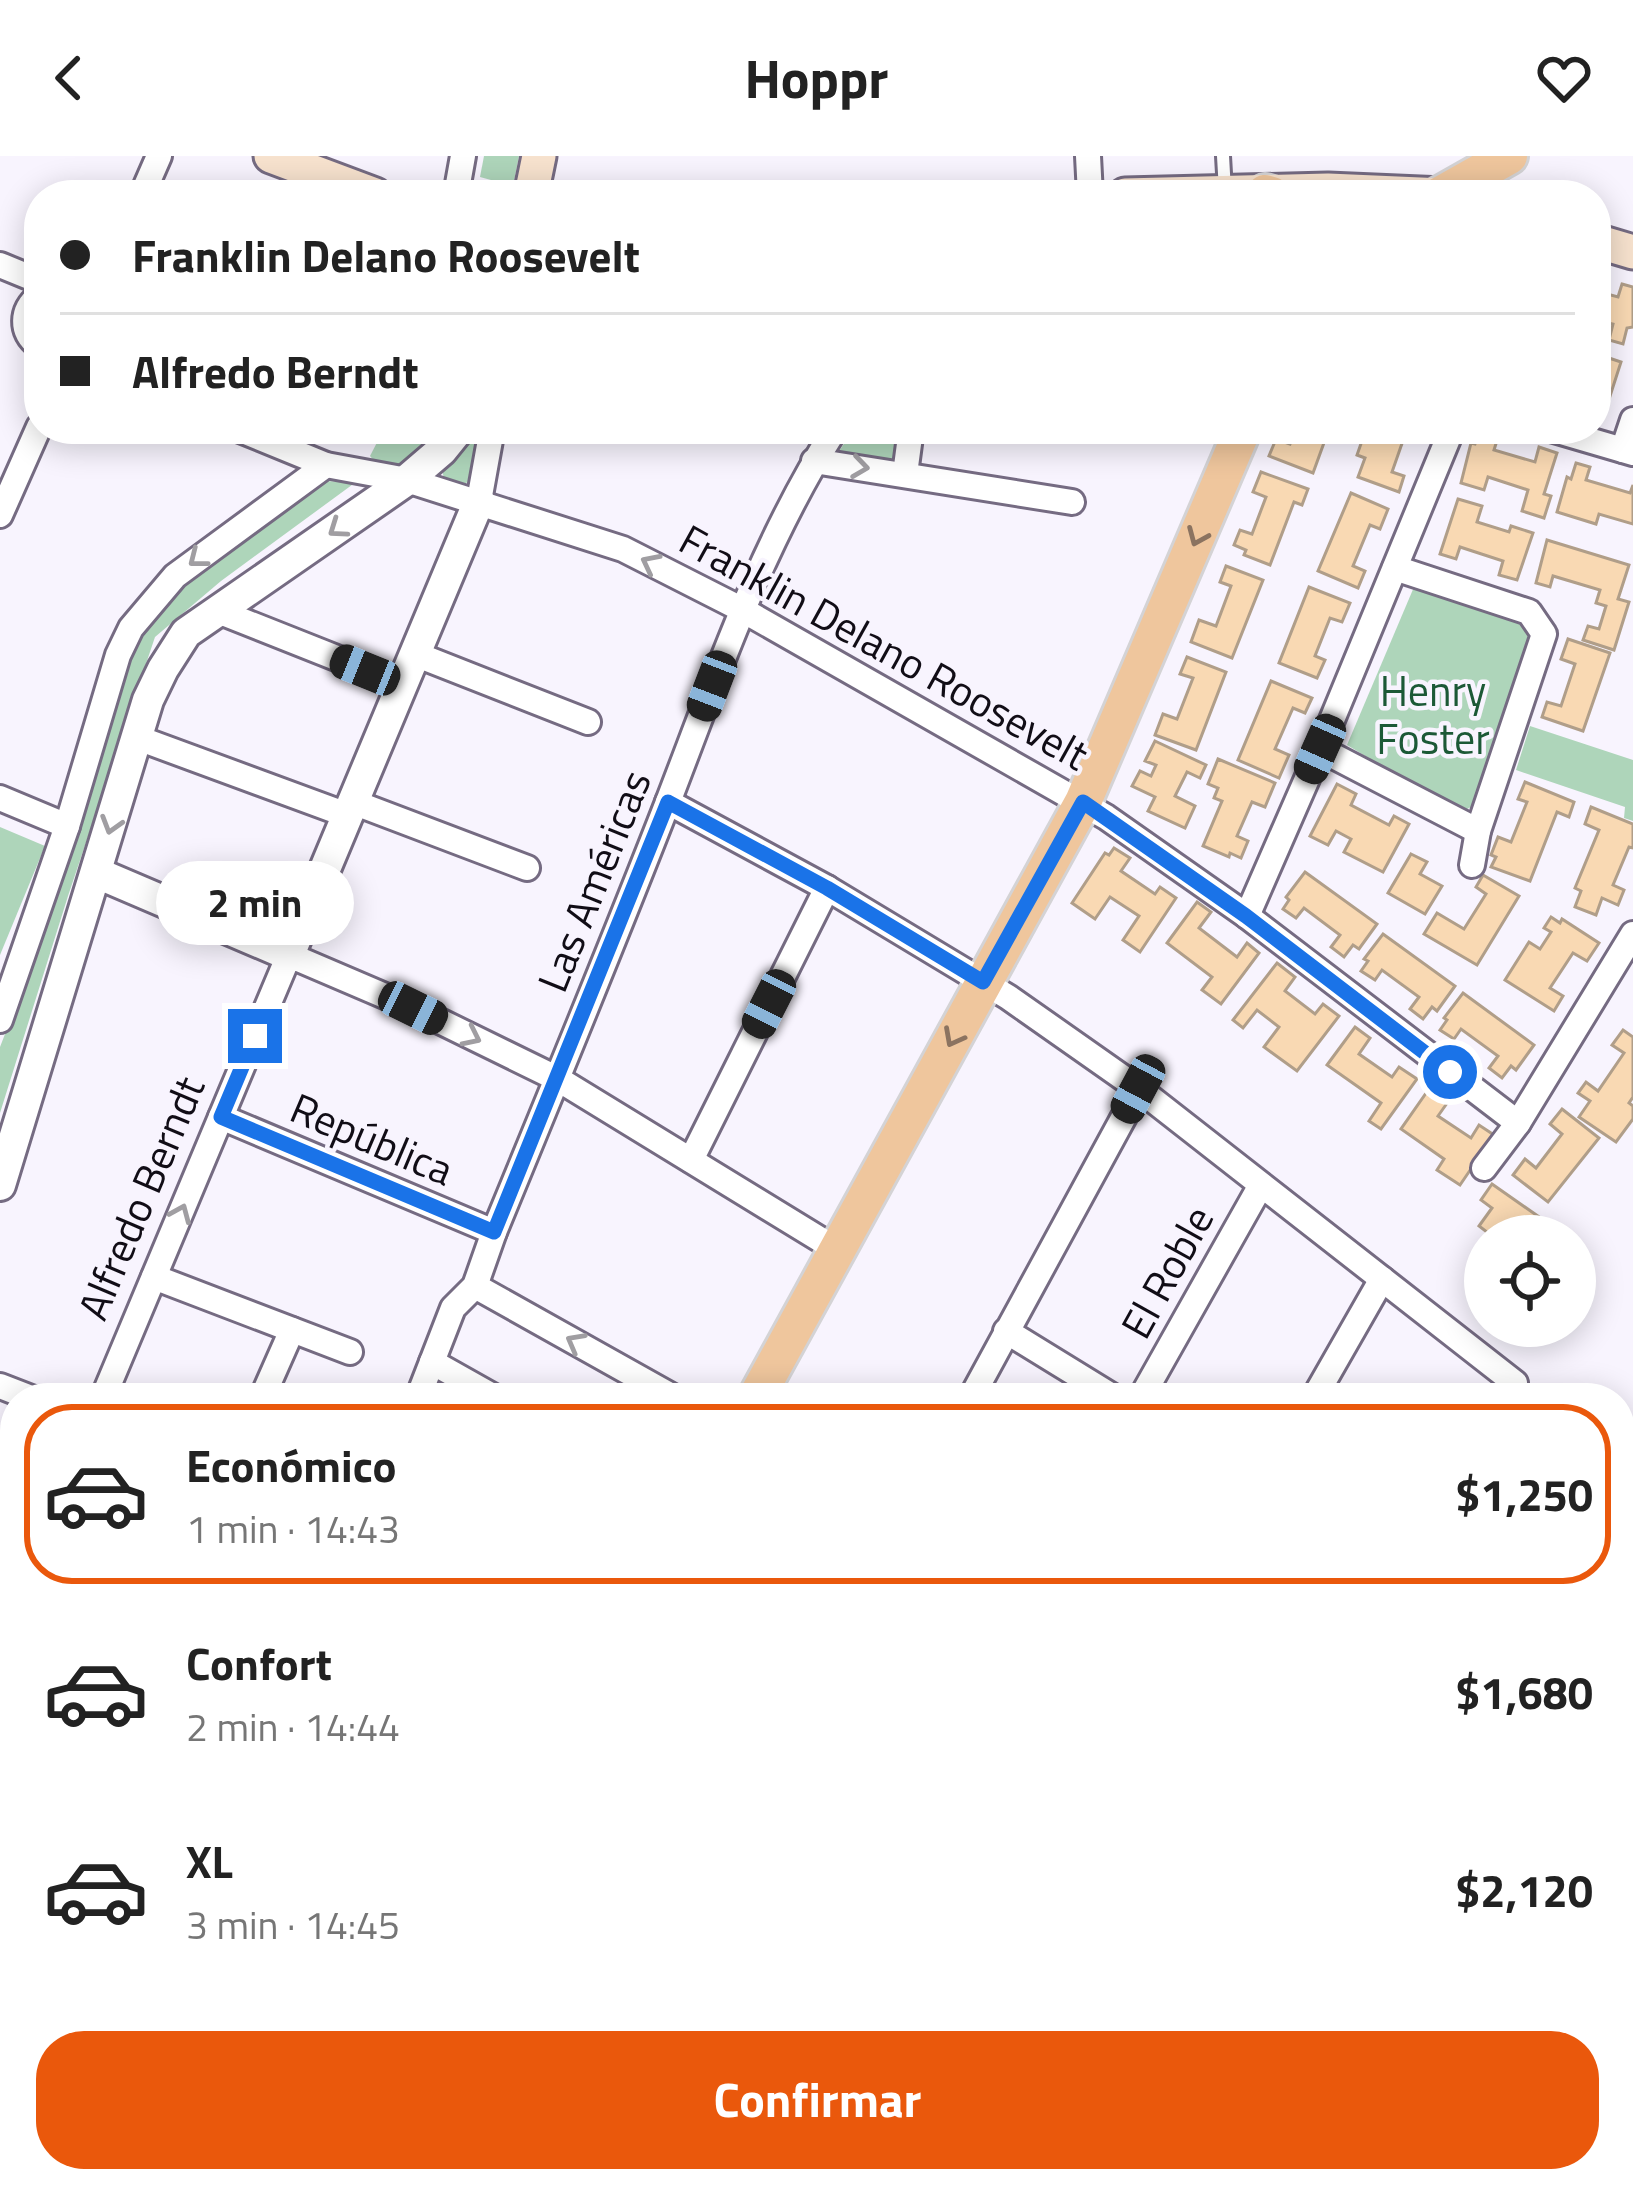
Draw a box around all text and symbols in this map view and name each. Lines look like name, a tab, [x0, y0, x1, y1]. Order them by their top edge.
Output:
text: Hoppr	[745, 37, 888, 119]
icon: back	[36, 45, 102, 111]
icon: heart	[1531, 45, 1597, 111]
text: Franklin Delano Roosevelt	[132, 221, 640, 289]
text: Alfredo Berndt	[132, 337, 419, 405]
one-way arrow	[850, 453, 870, 479]
street label: Franklin Delano Roosevelt	[668, 507, 1101, 785]
one-way arrow	[328, 515, 350, 537]
one-way arrow	[1187, 525, 1211, 546]
one-way arrow	[189, 545, 211, 566]
one-way arrow	[641, 554, 663, 577]
car	[325, 640, 405, 700]
car	[682, 646, 742, 726]
park label: Henry Foster	[1376, 658, 1490, 770]
car	[1289, 709, 1351, 789]
street label: Las Américas	[520, 760, 667, 1001]
one-way arrow	[101, 814, 126, 835]
callout: 2 min	[156, 862, 354, 946]
text: 2 min	[208, 873, 302, 932]
car	[737, 964, 801, 1044]
car	[373, 976, 453, 1040]
route end	[228, 1009, 282, 1063]
one-way arrow	[460, 1023, 481, 1046]
one-way arrow	[944, 1025, 967, 1046]
route start	[1423, 1045, 1477, 1099]
car	[1105, 1049, 1171, 1129]
street label: Alfredo Berndt	[60, 1066, 220, 1329]
street label: República	[281, 1075, 464, 1201]
street label: El Roble	[1104, 1194, 1229, 1349]
one-way arrow	[167, 1203, 191, 1224]
map controls	[1464, 1215, 1596, 1347]
button: locate	[1464, 1215, 1596, 1347]
one-way arrow	[566, 1333, 587, 1356]
text: Económico	[186, 1431, 397, 1499]
icon: car	[42, 1440, 150, 1548]
text: $1,250	[1455, 1460, 1593, 1528]
text: 1 min · 14:43	[186, 1499, 400, 1558]
text: Confort	[186, 1629, 332, 1697]
icon: car	[42, 1638, 150, 1746]
text: $1,680	[1455, 1658, 1593, 1726]
text: 2 min · 14:44	[186, 1697, 400, 1756]
text: XL	[186, 1827, 233, 1895]
icon: car	[42, 1836, 150, 1944]
text: $2,120	[1455, 1856, 1593, 1924]
text: 3 min · 14:45	[186, 1895, 400, 1954]
button: Confirmar	[36, 2031, 1599, 2169]

